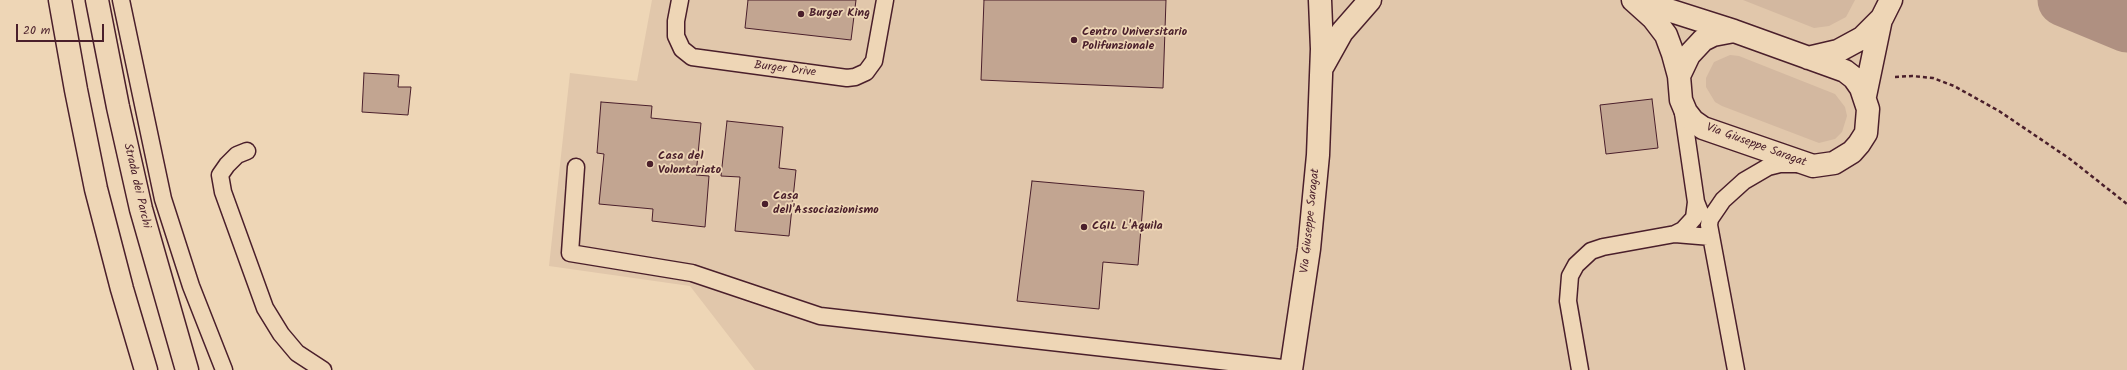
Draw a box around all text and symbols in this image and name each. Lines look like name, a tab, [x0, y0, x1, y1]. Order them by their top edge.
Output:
place label: Burger King	[809, 7, 870, 21]
marker: Burger King	[796, 9, 806, 19]
scale bar	[18, 16, 106, 42]
text: 20 m	[23, 21, 50, 40]
place label: Centro Universitario Polifunzionale	[1082, 26, 1187, 54]
marker: Centro Universitario Polifunzionale	[1069, 35, 1079, 45]
street label: Burger Drive	[753, 59, 817, 81]
street label: Via Giuseppe Saragat	[1704, 121, 1808, 171]
street label: Strada dei Parchi	[119, 142, 153, 230]
place label: Casa del Volontariato	[658, 150, 721, 178]
marker: Casa del Volontariato	[645, 159, 655, 169]
street label: Via Giuseppe Saragat	[1298, 168, 1324, 274]
place label: Casa dell'Associazionismo	[773, 190, 879, 218]
marker: Casa dell'Associazionismo	[760, 199, 770, 209]
place label: CGIL L'Aquila	[1092, 220, 1163, 234]
marker: CGIL L'Aquila	[1079, 222, 1089, 232]

